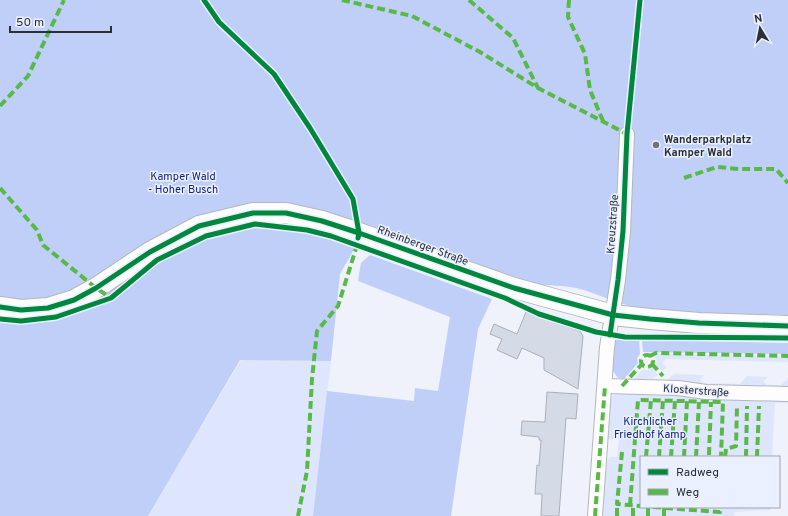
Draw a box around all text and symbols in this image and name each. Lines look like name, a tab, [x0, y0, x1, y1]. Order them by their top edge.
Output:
scale bar	[10, 8, 111, 34]
north arrow	[740, 8, 780, 48]
text: N	[753, 12, 764, 27]
text: 50 m	[16, 15, 44, 31]
place label: Wanderparkplatz Kamper Wald	[664, 133, 752, 160]
marker: Wanderparkplatz Kamper Wald	[651, 140, 661, 150]
park label: Kamper Wald - Hoher Busch	[148, 170, 218, 197]
street label: Kreuzstraße	[604, 194, 622, 254]
street label: Rheinberger Straße	[375, 223, 470, 269]
street label: Klosterstraße	[662, 382, 729, 400]
park label: Kirchlicher Friedhof Kamp	[614, 415, 686, 442]
legend	[640, 456, 780, 508]
text: Radweg	[676, 465, 719, 481]
text: Weg	[676, 485, 699, 501]

